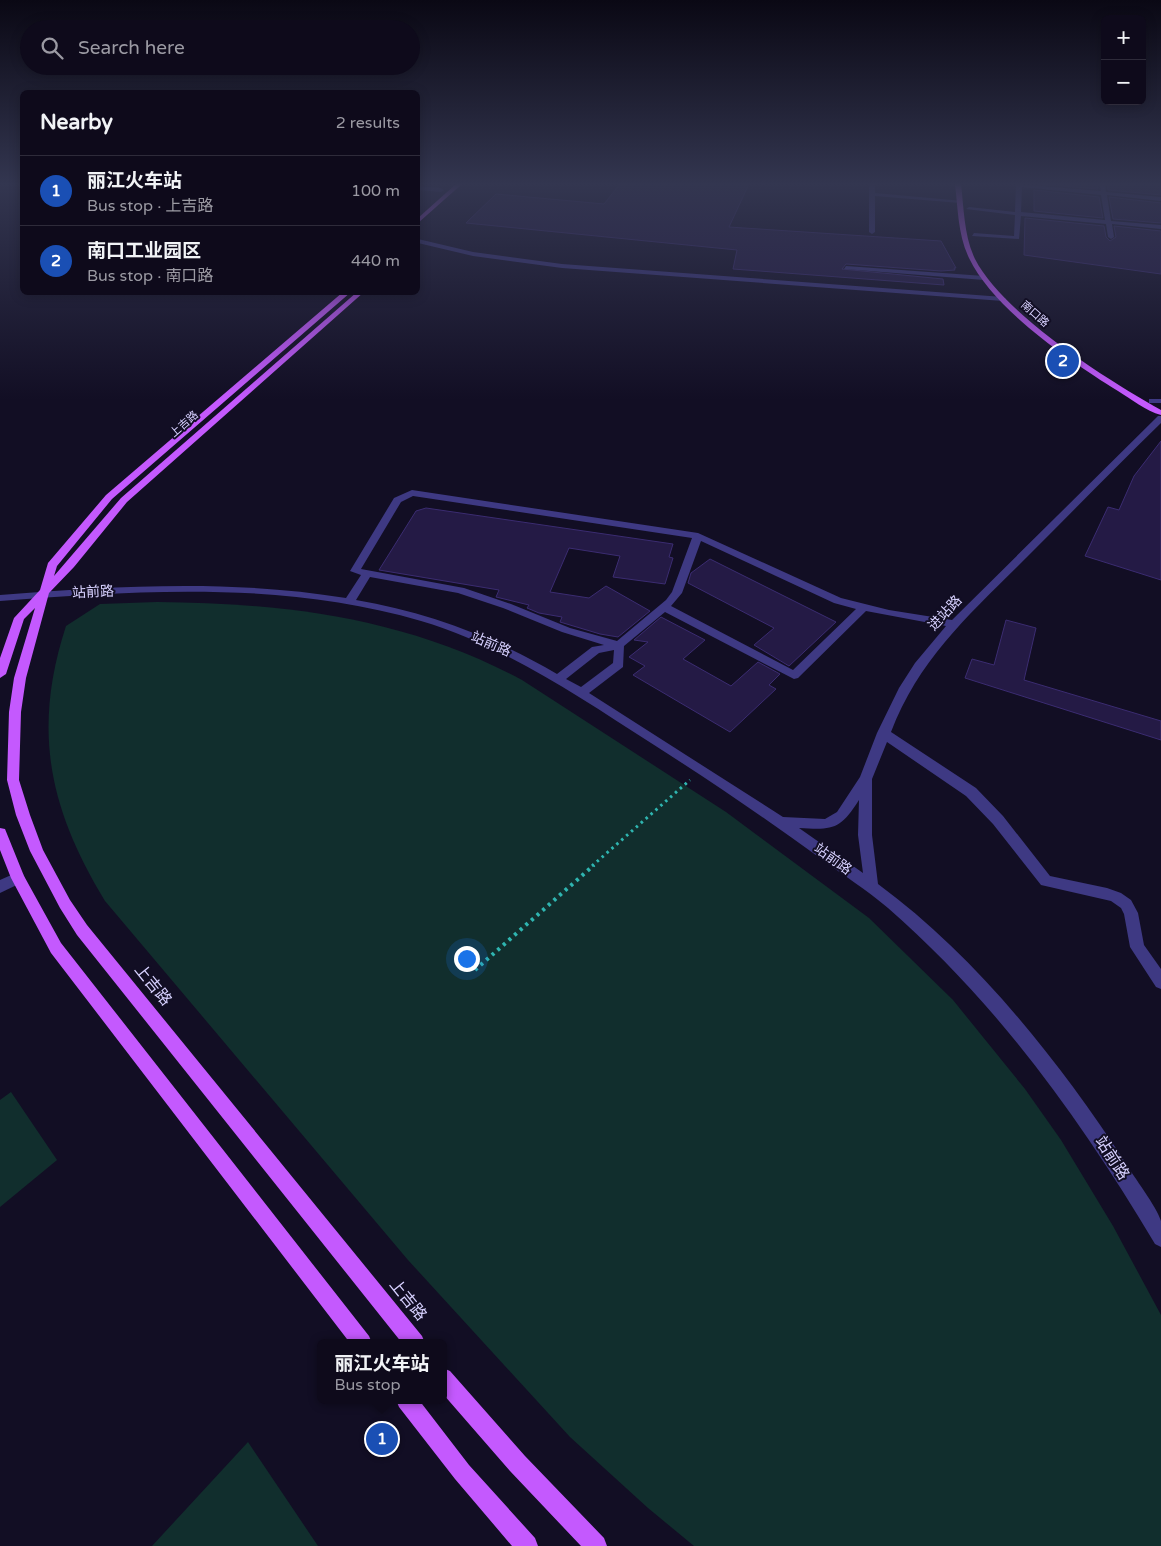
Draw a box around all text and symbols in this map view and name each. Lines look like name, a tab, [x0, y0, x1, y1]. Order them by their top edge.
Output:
map controls	[1101, 15, 1146, 105]
button: +	[1101, 15, 1146, 60]
search box	[20, 20, 420, 75]
icon: search	[38, 34, 66, 62]
text: Search here	[78, 37, 185, 59]
button: −	[1101, 60, 1146, 105]
text: Nearby	[40, 110, 113, 135]
text: 2 results	[336, 113, 400, 133]
text: 丽江火车站	[87, 170, 182, 192]
text: 1	[51, 181, 61, 201]
text: 100 m	[351, 181, 400, 201]
text: Bus stop · 上吉路	[87, 196, 213, 216]
text: 南口工业园区	[87, 240, 201, 262]
text: 2	[51, 251, 61, 271]
text: 440 m	[351, 251, 400, 271]
text: Bus stop · 南口路	[87, 266, 213, 286]
street label: 南口路	[1018, 298, 1052, 330]
pin: 2	[1047, 342, 1079, 380]
street label: 上吉路	[167, 408, 201, 440]
street label: 站前路	[72, 582, 114, 602]
street label: 进站路	[924, 592, 966, 634]
street label: 站前路	[468, 628, 514, 660]
street label: 站前路	[811, 840, 855, 878]
your location	[454, 946, 480, 972]
street label: 上吉路	[130, 960, 176, 1010]
street label: 站前路	[1091, 1132, 1133, 1184]
street label: 上吉路	[385, 1275, 431, 1325]
popup	[317, 1339, 447, 1404]
text: 丽江火车站	[334, 1353, 430, 1375]
text: Bus stop	[334, 1375, 401, 1395]
pin: 1	[366, 1420, 398, 1458]

